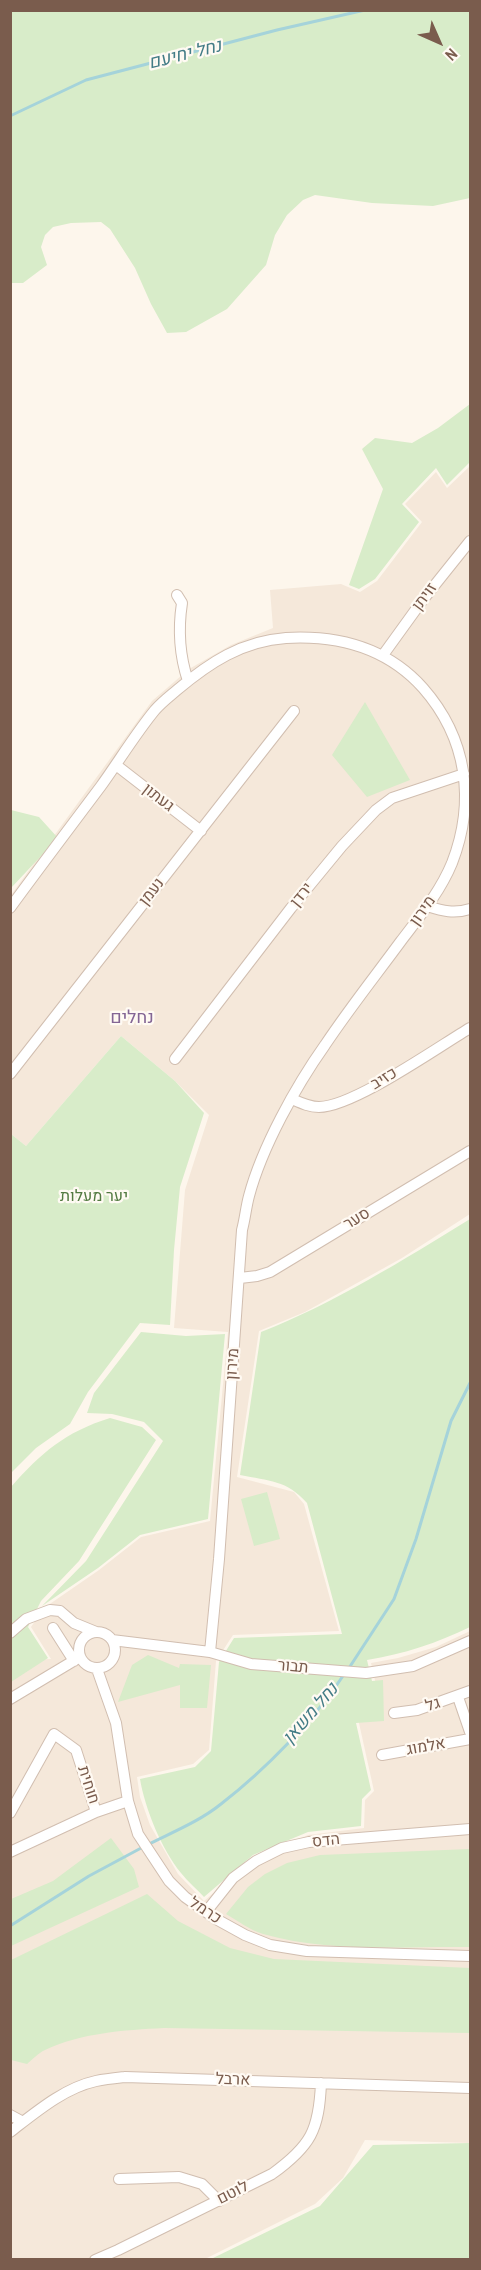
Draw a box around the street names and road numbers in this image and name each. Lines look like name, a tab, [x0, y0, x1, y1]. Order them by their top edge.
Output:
street label: זויתן	[408, 579, 442, 615]
street label: געתון	[138, 780, 178, 816]
street label: נעמן	[135, 874, 169, 910]
street label: ירדן	[286, 879, 318, 911]
street label: מירון	[406, 892, 440, 930]
street label: כזיב	[367, 1064, 401, 1094]
street label: סער	[340, 1204, 374, 1234]
street label: מירון	[222, 1347, 244, 1381]
street label: תבור	[277, 1656, 309, 1678]
street label: גל	[423, 1694, 443, 1716]
street label: אלמוג	[405, 1734, 447, 1760]
street label: חוחית	[73, 1764, 103, 1806]
street label: הדס	[311, 1830, 341, 1852]
street label: כרמל	[185, 1893, 225, 1929]
street label: ארבל	[215, 2070, 251, 2090]
street label: לוטם	[214, 2177, 252, 2209]

